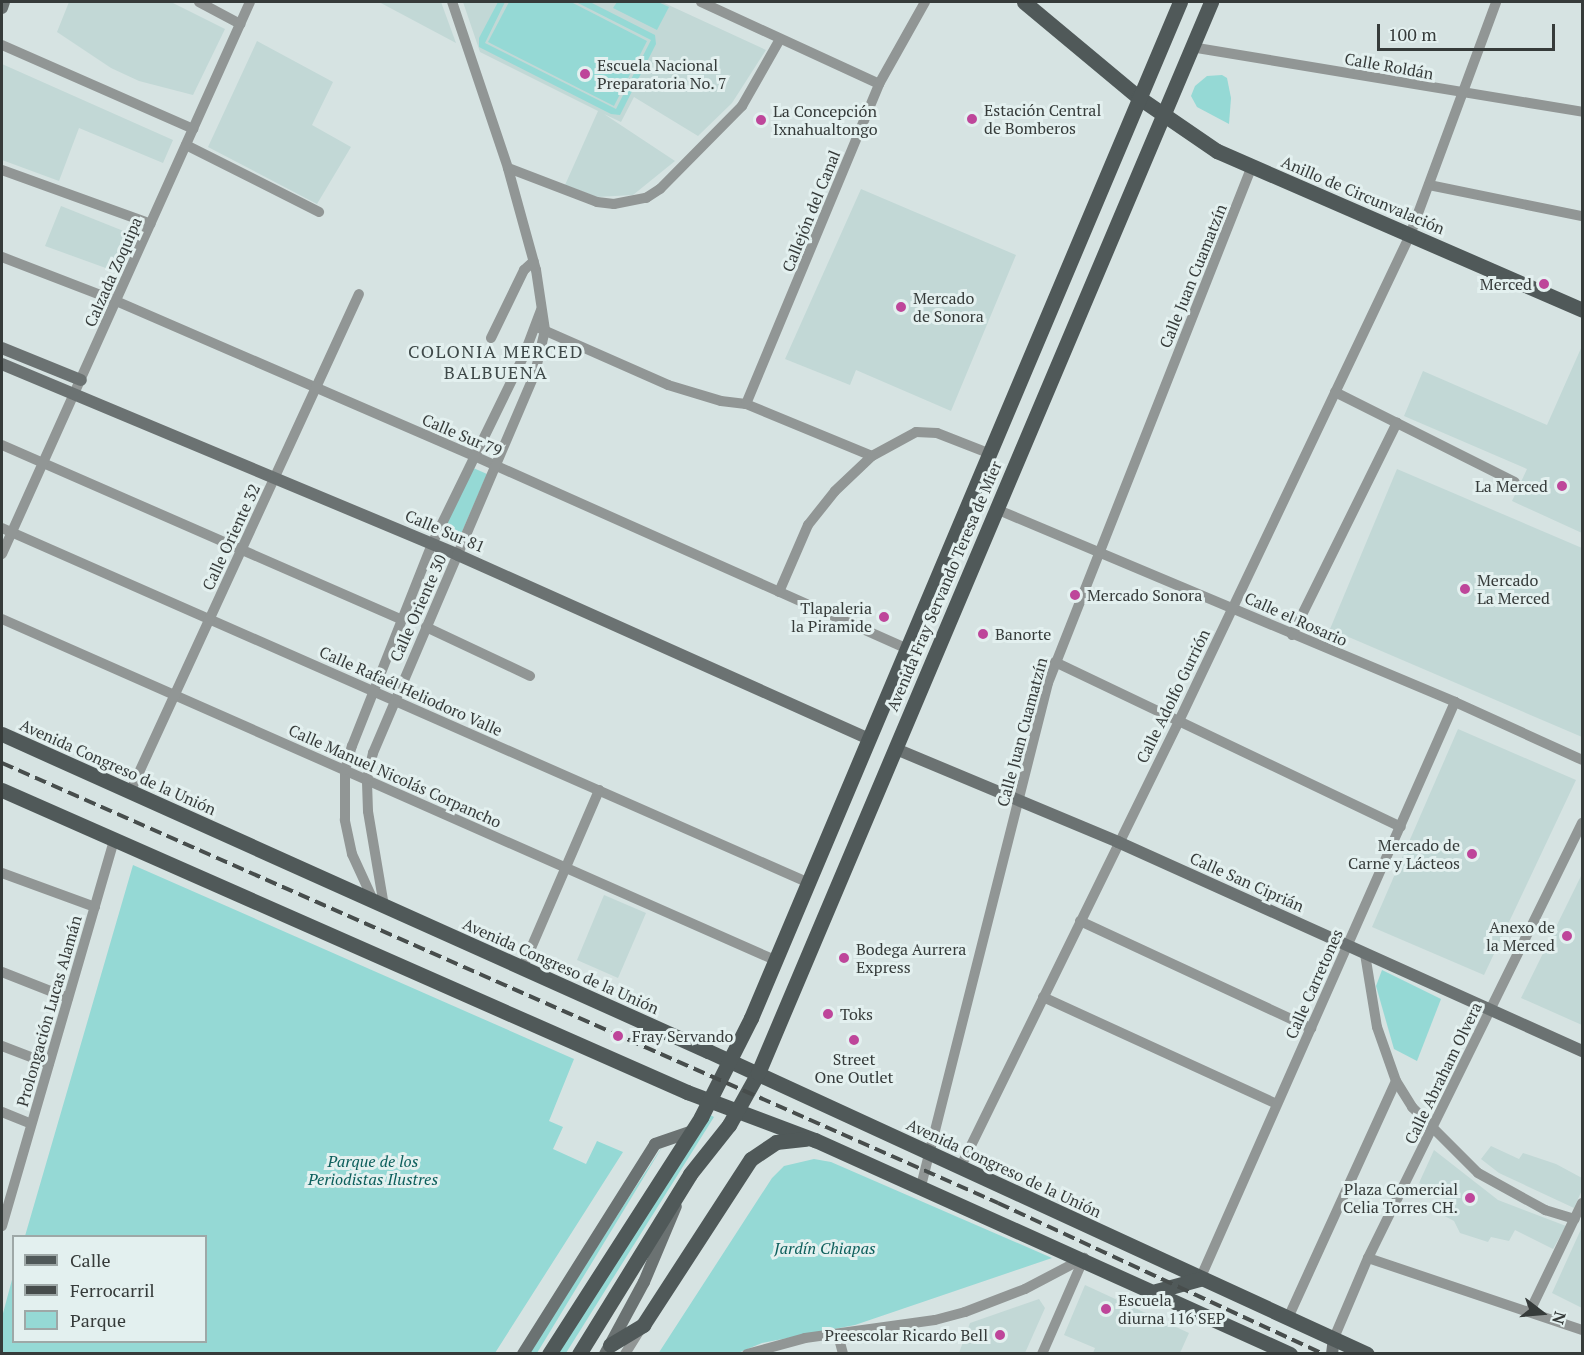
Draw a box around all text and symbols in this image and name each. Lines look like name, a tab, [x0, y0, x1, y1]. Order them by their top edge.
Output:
scale bar	[1380, 12, 1558, 50]
text: 100 m	[1388, 22, 1437, 46]
street label: Calle Roldán	[1343, 49, 1435, 83]
place label: Escuela Nacional Preparatoria No. 7	[597, 55, 727, 93]
marker: Escuela Nacional Preparatoria No. 7	[578, 67, 592, 81]
place label: Estación Central de Bomberos	[984, 100, 1101, 138]
place label: La Concepción Ixnahualtongo	[773, 101, 878, 139]
marker: Estación Central de Bomberos	[965, 112, 979, 126]
marker: La Concepción Ixnahualtongo	[754, 113, 768, 127]
street label: Callejón del Canal	[778, 147, 844, 275]
street label: Anillo de Circunvalación	[1278, 152, 1448, 238]
street label: Calle Juan Cuamatzín	[1155, 201, 1231, 351]
street label: Calzada Zoquipa	[80, 214, 146, 330]
place label: Merced	[1480, 274, 1532, 294]
marker: Merced	[1537, 277, 1551, 291]
place label: Mercado de Sonora	[913, 288, 984, 326]
marker: Mercado de Sonora	[894, 300, 908, 314]
district label: COLONIA MERCED BALBUENA	[408, 341, 584, 384]
street label: Calle Sur 79	[419, 410, 505, 460]
street label: Avenida Fray Servando Teresa de Mier	[882, 458, 1006, 714]
place label: La Merced	[1475, 476, 1548, 496]
marker: La Merced	[1553, 477, 1571, 495]
street label: Calle Oriente 32	[198, 481, 264, 593]
street label: Calle Sur 81	[402, 506, 488, 556]
street label: Calle Oriente 30	[386, 551, 450, 665]
place label: Mercado La Merced	[1477, 570, 1550, 608]
marker: Mercado La Merced	[1458, 582, 1472, 596]
place label: Mercado Sonora	[1087, 585, 1202, 605]
marker: Mercado Sonora	[1068, 588, 1082, 602]
street label: Calle el Rosario	[1242, 588, 1350, 650]
place label: Tlapaleria la Piramide	[791, 598, 872, 636]
marker: Tlapaleria la Piramide	[877, 610, 891, 624]
place label: Banorte	[995, 624, 1051, 644]
street label: Calle Adolfo Gurrión	[1132, 626, 1214, 766]
marker: Banorte	[976, 627, 990, 641]
street label: Calle Rafaél Heliodoro Valle	[316, 642, 506, 740]
street label: Calle Juan Cuamatzín	[993, 655, 1051, 809]
street label: Avenida Congreso de la Unión	[17, 715, 219, 819]
street label: Calle Manuel Nicolás Corpancho	[286, 720, 504, 832]
place label: Mercado de Carne y Lácteos	[1348, 835, 1460, 873]
marker: Mercado de Carne y Lácteos	[1465, 847, 1479, 861]
street label: Calle San Ciprián	[1187, 848, 1307, 916]
street label: Prolongación Lucas Alamán	[12, 913, 86, 1109]
street label: Avenida Congreso de la Unión	[460, 914, 662, 1018]
place label: Anexo de la Merced	[1486, 917, 1555, 955]
street label: Calle Carretones	[1281, 926, 1347, 1042]
marker: Anexo de la Merced	[1560, 929, 1574, 943]
place label: Bodega Aurrera Express	[856, 939, 967, 977]
marker: Bodega Aurrera Express	[837, 951, 851, 965]
street label: Calle Abraham Olvera	[1400, 999, 1486, 1147]
place label: Toks	[840, 1004, 873, 1024]
marker: Toks	[821, 1007, 835, 1021]
place label: Fray Servando	[632, 1026, 733, 1046]
marker: Fray Servando	[609, 1027, 627, 1045]
marker: Street One Outlet	[847, 1033, 861, 1047]
place label: Street One Outlet	[814, 1049, 894, 1087]
street label: Avenida Congreso de la Unión	[904, 1114, 1104, 1222]
park label: Parque de los Periodistas Ilustres	[308, 1151, 438, 1189]
place label: Plaza Comercial Celia Torres CH.	[1343, 1179, 1458, 1217]
marker: Plaza Comercial Celia Torres CH.	[1463, 1191, 1477, 1205]
legend	[12, 1235, 207, 1343]
park label: Jardín Chiapas	[774, 1238, 876, 1258]
text: Calle	[70, 1248, 111, 1272]
text: Ferrocarril	[70, 1278, 155, 1302]
north arrow	[1512, 1283, 1572, 1343]
place label: Escuela diurna 116 SEP	[1118, 1290, 1225, 1328]
marker: Escuela diurna 116 SEP	[1099, 1302, 1113, 1316]
text: Parque	[70, 1308, 126, 1332]
text: N	[1547, 1309, 1572, 1327]
place label: Preescolar Ricardo Bell	[825, 1325, 988, 1345]
marker: Preescolar Ricardo Bell	[993, 1328, 1007, 1342]

